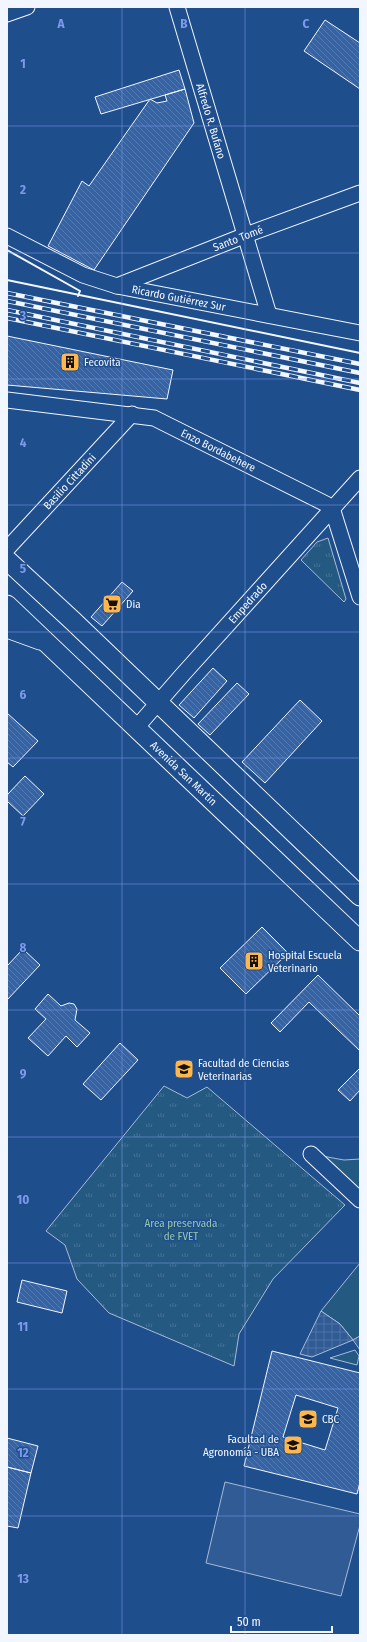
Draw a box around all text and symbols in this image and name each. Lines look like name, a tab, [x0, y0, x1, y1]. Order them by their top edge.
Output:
text: A	[56, 16, 65, 31]
text: B	[180, 16, 188, 31]
text: C	[303, 16, 310, 31]
text: 1	[20, 56, 26, 71]
street label: Alfredo R. Bufano	[194, 82, 229, 161]
text: 2	[19, 182, 26, 197]
street label: Santo Tomé	[211, 223, 265, 254]
street label: Ricardo Gutiérrez Sur	[131, 283, 227, 313]
text: 3	[19, 308, 26, 323]
building icon: Fecovita	[59, 351, 81, 373]
place label: Fecovita	[84, 356, 121, 369]
street label: Enzo Bordabehere	[179, 426, 258, 474]
text: 4	[20, 435, 27, 450]
street label: Basilio Cittadini	[41, 451, 99, 512]
text: 5	[20, 561, 26, 576]
street label: Empedrado	[226, 579, 270, 626]
supermarket icon: Dia	[101, 593, 123, 615]
place label: Dia	[126, 598, 141, 611]
text: 6	[20, 687, 27, 702]
street label: Avenida San Martín	[148, 738, 220, 808]
text: 7	[20, 814, 26, 829]
text: 8	[20, 940, 27, 955]
place label: Hospital Escuela Veterinario	[268, 949, 342, 975]
building icon: Hospital Escuela Veterinario	[243, 950, 265, 972]
place label: Facultad de Ciencias Veterinarias	[198, 1057, 290, 1083]
school or university icon: Facultad de Ciencias Veterinarias	[173, 1058, 195, 1080]
text: 9	[20, 1066, 27, 1081]
text: 10	[17, 1192, 29, 1207]
park label: Area preservada de FVET	[145, 1217, 217, 1243]
text: 11	[18, 1319, 28, 1334]
school or university icon: CBC	[297, 1408, 319, 1430]
place label: CBC	[322, 1413, 340, 1426]
place label: Facultad de Agronomía - UBA	[203, 1433, 279, 1459]
school or university icon: Facultad de Agronomía - UBA	[282, 1434, 304, 1456]
text: 12	[17, 1445, 29, 1460]
text: 13	[17, 1571, 29, 1586]
scale bar	[231, 1608, 332, 1634]
text: 50 m	[237, 1615, 261, 1629]

